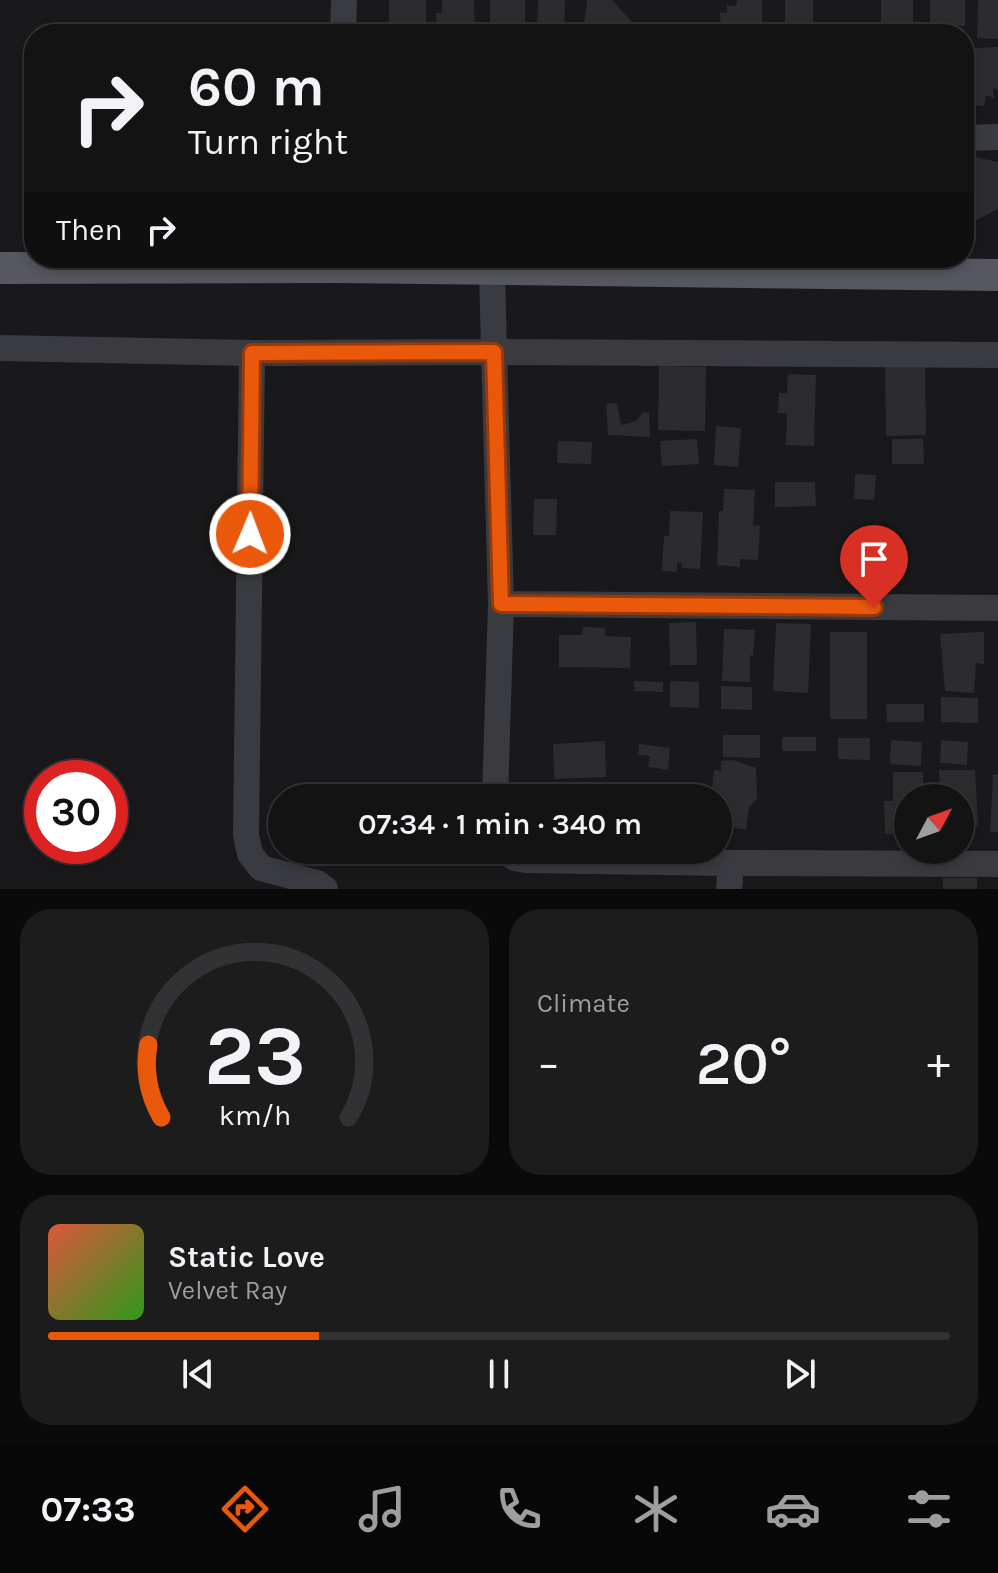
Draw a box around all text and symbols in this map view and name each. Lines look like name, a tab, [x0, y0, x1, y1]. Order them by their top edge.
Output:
text: 60 m	[188, 54, 325, 119]
icon: right	[56, 56, 160, 160]
text: Turn right	[188, 121, 348, 163]
icon: right	[139, 208, 183, 252]
text: Then	[56, 212, 123, 248]
position arrow	[208, 492, 292, 576]
pin	[840, 525, 908, 607]
icon: arrive	[852, 537, 896, 581]
speed limit sign: 30	[24, 760, 128, 864]
north arrow	[894, 784, 974, 864]
map controls	[894, 784, 974, 864]
text: 07:34 · 1 min · 340 m	[358, 806, 642, 842]
text: Climate	[537, 988, 630, 1019]
text: 23	[203, 1008, 306, 1105]
text: 20°	[696, 1029, 791, 1099]
text: −	[537, 1038, 560, 1089]
text: +	[927, 1038, 950, 1089]
text: km/h	[218, 1099, 291, 1132]
text: Static Love	[168, 1239, 325, 1275]
text: Velvet Ray	[168, 1275, 287, 1306]
icon: previous	[176, 1352, 220, 1396]
icon: pause	[477, 1352, 521, 1396]
icon: next	[778, 1352, 822, 1396]
icon: directions	[217, 1481, 273, 1537]
icon: music	[354, 1481, 410, 1537]
icon: phone	[491, 1481, 547, 1537]
icon: climate	[628, 1481, 684, 1537]
icon: car	[765, 1481, 821, 1537]
icon: filters	[901, 1481, 957, 1537]
text: 07:33	[40, 1488, 136, 1530]

